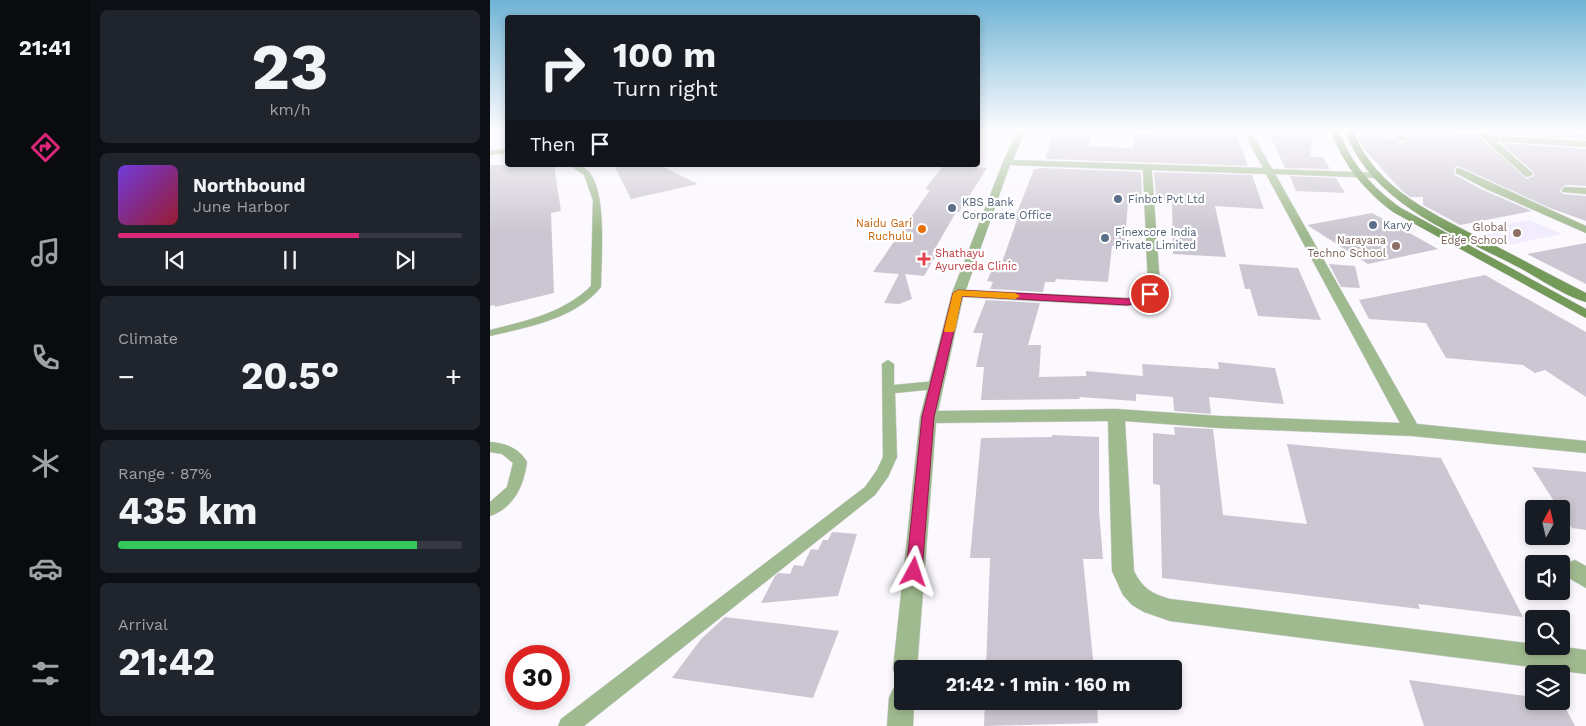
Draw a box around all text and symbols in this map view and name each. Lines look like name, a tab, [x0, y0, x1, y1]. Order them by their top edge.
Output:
text: 23	[251, 29, 329, 105]
text: 100 m	[613, 34, 716, 76]
text: 21:41	[19, 35, 71, 60]
icon: right	[530, 35, 595, 100]
text: Turn right	[613, 76, 718, 101]
text: km/h	[269, 100, 311, 119]
icon: directions	[28, 130, 63, 165]
icon: arrive	[586, 130, 614, 158]
text: Then	[530, 133, 576, 156]
text: Northbound	[193, 174, 305, 197]
marker: Finbot Pvt Ltd	[1112, 193, 1124, 205]
place label: Finbot Pvt Ltd	[1128, 193, 1205, 206]
place label: KBS Bank Corporate Office	[962, 196, 1051, 222]
text: June Harbor	[193, 197, 290, 216]
marker: KBS Bank Corporate Office	[946, 202, 958, 214]
place label: Naidu Gari Ruchulu	[856, 217, 912, 243]
marker: Karvy	[1367, 219, 1379, 231]
place label: Karvy	[1383, 219, 1412, 232]
place label: Global Edge School	[1441, 221, 1508, 247]
marker: Naidu Gari Ruchulu	[916, 223, 928, 235]
place label: Finexcore India Private Limited	[1115, 226, 1196, 252]
marker: Global Edge School	[1511, 227, 1523, 239]
marker: Finexcore India Private Limited	[1099, 232, 1111, 244]
place label: Narayana Techno School	[1308, 234, 1387, 260]
icon: music	[28, 235, 63, 270]
marker: Narayana Techno School	[1390, 240, 1402, 252]
icon: previous	[161, 246, 189, 274]
icon: pause	[276, 246, 304, 274]
icon: next	[391, 246, 419, 274]
place label: Shathayu Ayurveda Clinic	[935, 247, 1017, 273]
marker: Shathayu Ayurveda Clinic	[917, 252, 931, 266]
pin	[1129, 273, 1171, 315]
icon: arrive	[1136, 280, 1164, 308]
text: Climate	[118, 329, 178, 348]
icon: phone	[28, 340, 63, 375]
text: 20.5°	[241, 354, 339, 398]
text: −	[118, 360, 135, 393]
text: +	[445, 360, 462, 393]
icon: climate	[28, 446, 63, 481]
text: Range · 87%	[118, 464, 212, 483]
text: 435 km	[118, 489, 258, 533]
north arrow	[1525, 500, 1570, 545]
map controls	[1525, 500, 1570, 710]
position arrow	[887, 545, 939, 597]
icon: car	[28, 551, 63, 586]
button: sound	[1525, 555, 1570, 600]
button: search	[1525, 610, 1570, 655]
text: Arrival	[118, 615, 168, 634]
text: 21:42	[118, 640, 215, 684]
speed limit sign: 30	[505, 645, 570, 710]
icon: filters	[28, 656, 63, 691]
button: layers	[1525, 665, 1570, 710]
text: 21:42 · 1 min · 160 m	[946, 673, 1130, 696]

